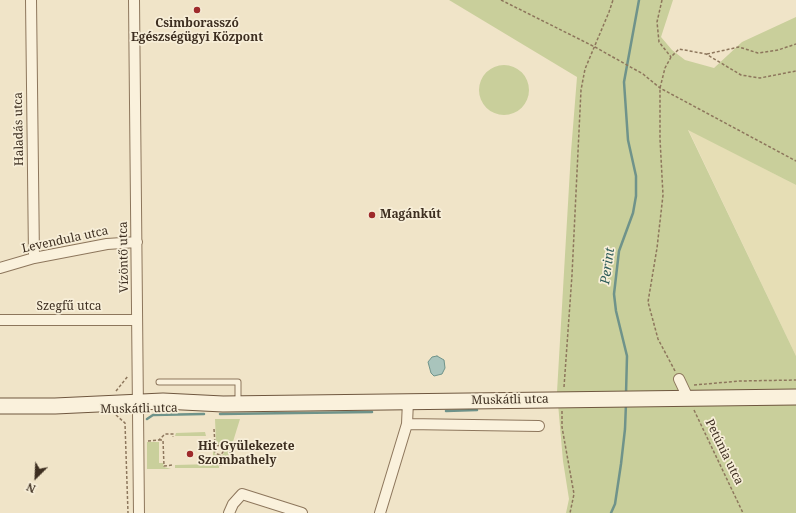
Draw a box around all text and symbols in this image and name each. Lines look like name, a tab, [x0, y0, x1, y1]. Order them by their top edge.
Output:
marker: Csimborasszó Egészségügyi Központ	[192, 5, 202, 15]
place label: Csimborasszó Egészségügyi Központ	[131, 17, 263, 45]
street label: Haladás utca	[11, 92, 27, 166]
place label: Magánkút	[380, 208, 441, 222]
marker: Magánkút	[367, 210, 377, 220]
street label: Vízöntő utca	[116, 221, 132, 293]
street label: Levendula utca	[20, 224, 110, 256]
water label: Perint	[598, 247, 618, 285]
street label: Szegfű utca	[36, 300, 102, 314]
street label: Muskátli utca	[471, 392, 549, 408]
street label: Muskátli utca	[100, 401, 178, 417]
street label: Petúnia utca	[702, 417, 746, 487]
place label: Hit Gyülekezete Szombathely	[198, 440, 295, 468]
marker: Hit Gyülekezete Szombathely	[185, 449, 195, 459]
north arrow	[16, 457, 56, 497]
text: N	[24, 480, 38, 497]

